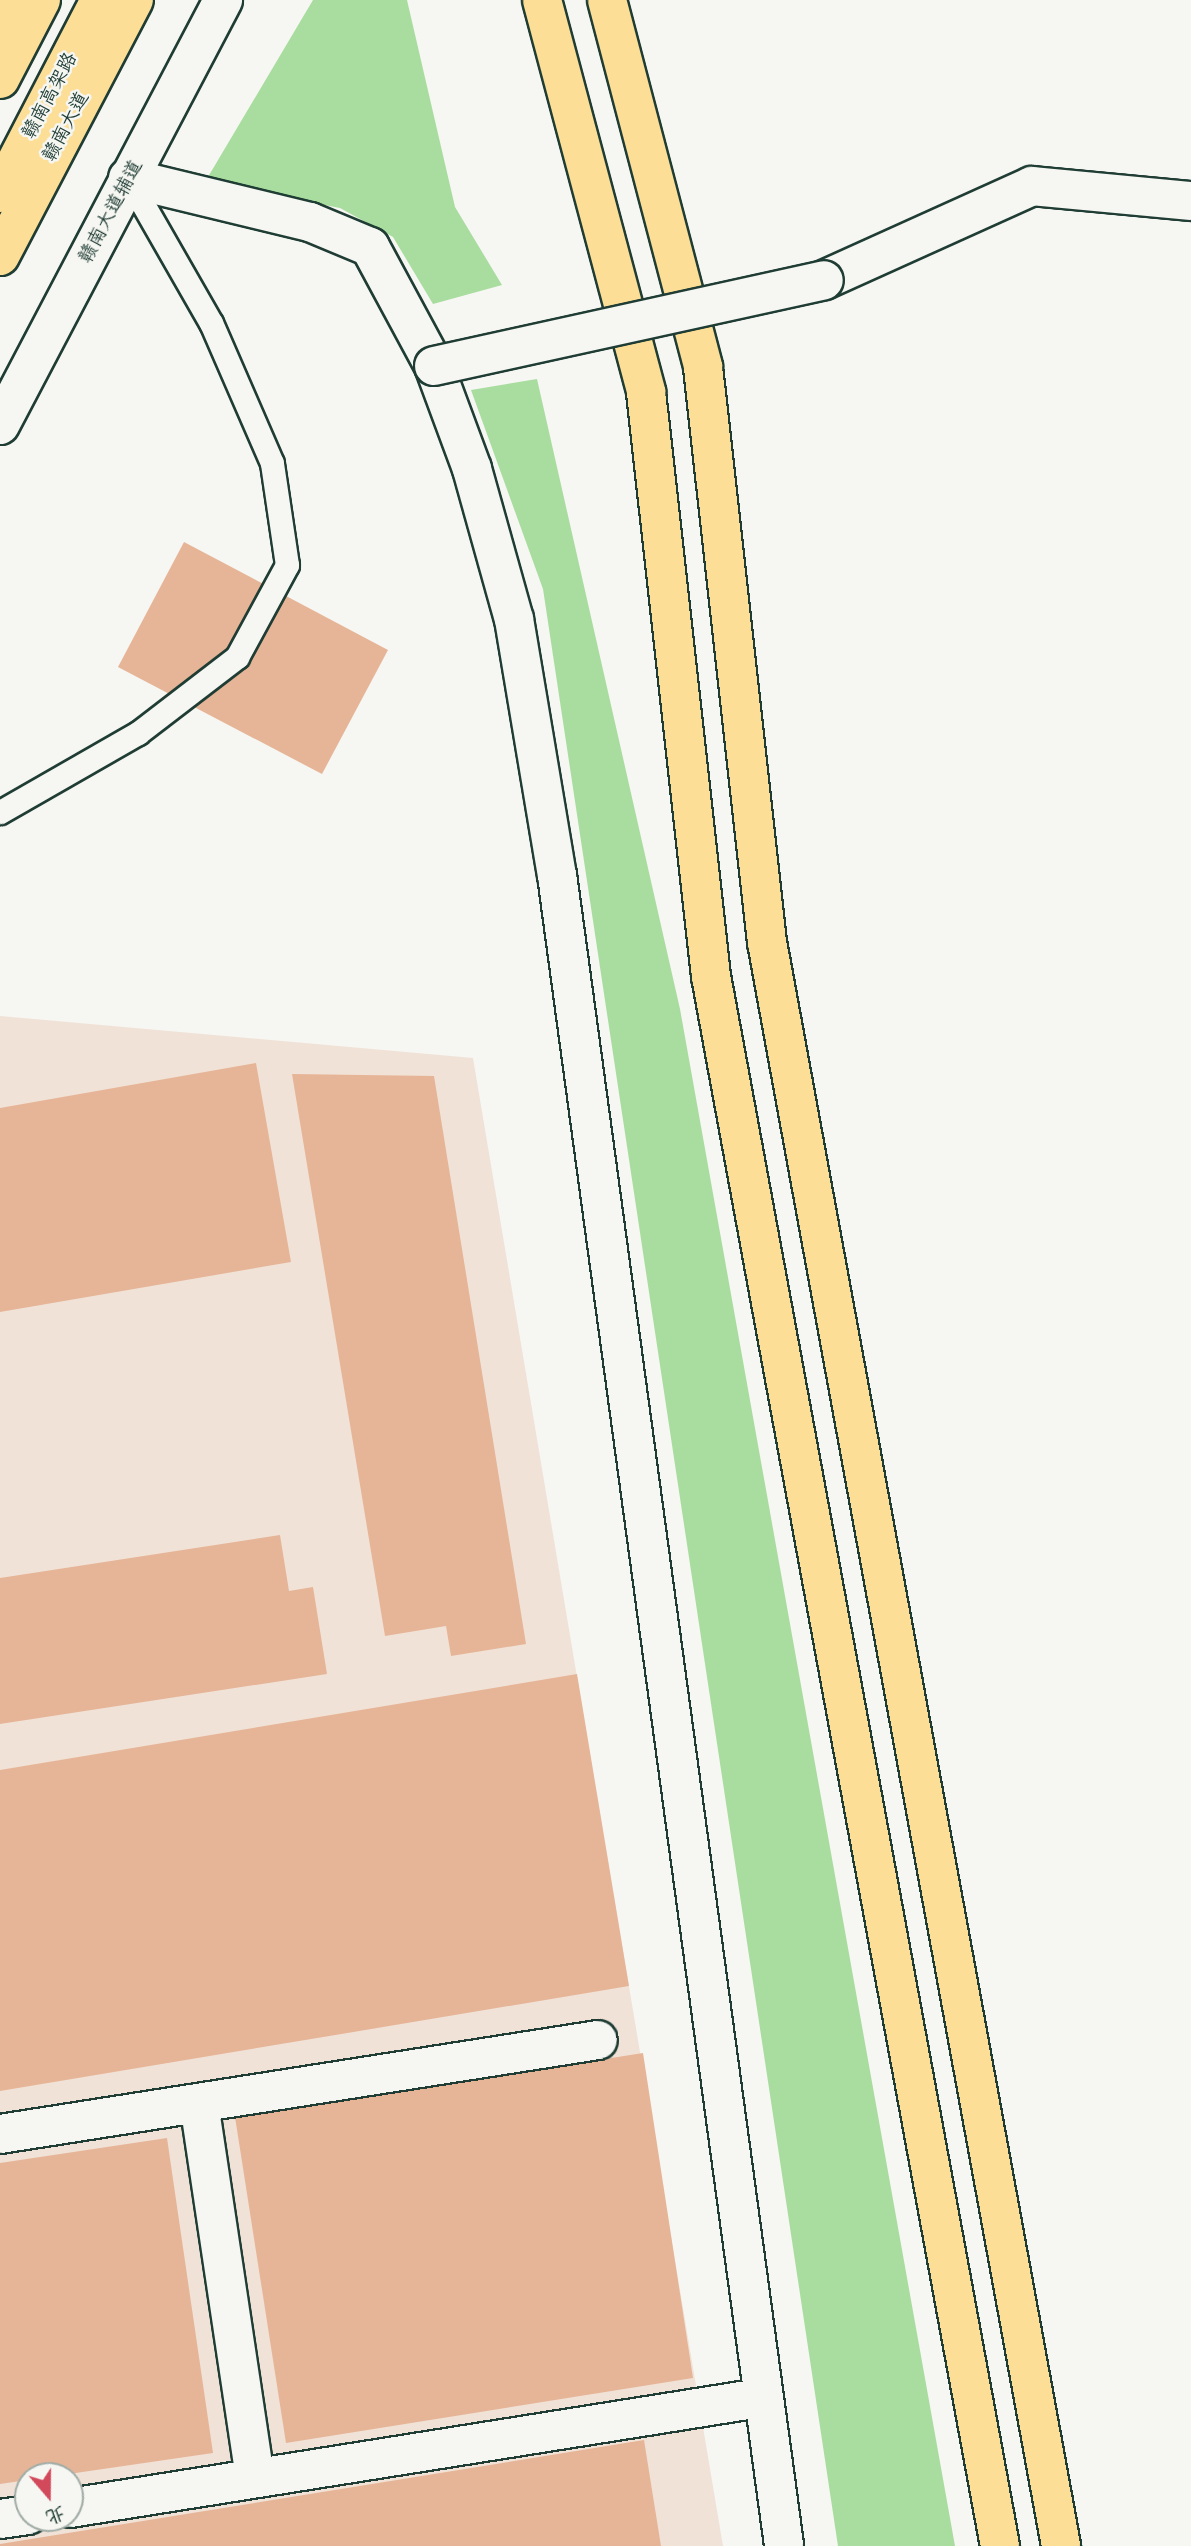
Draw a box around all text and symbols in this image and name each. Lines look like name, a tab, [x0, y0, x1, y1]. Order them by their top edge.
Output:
street label: 赣南高架路	[18, 49, 82, 143]
street label: 赣南大道	[38, 88, 94, 166]
street label: 赣南大道辅道	[74, 156, 148, 268]
north arrow	[14, 2462, 84, 2532]
text: 北	[42, 2500, 69, 2529]

